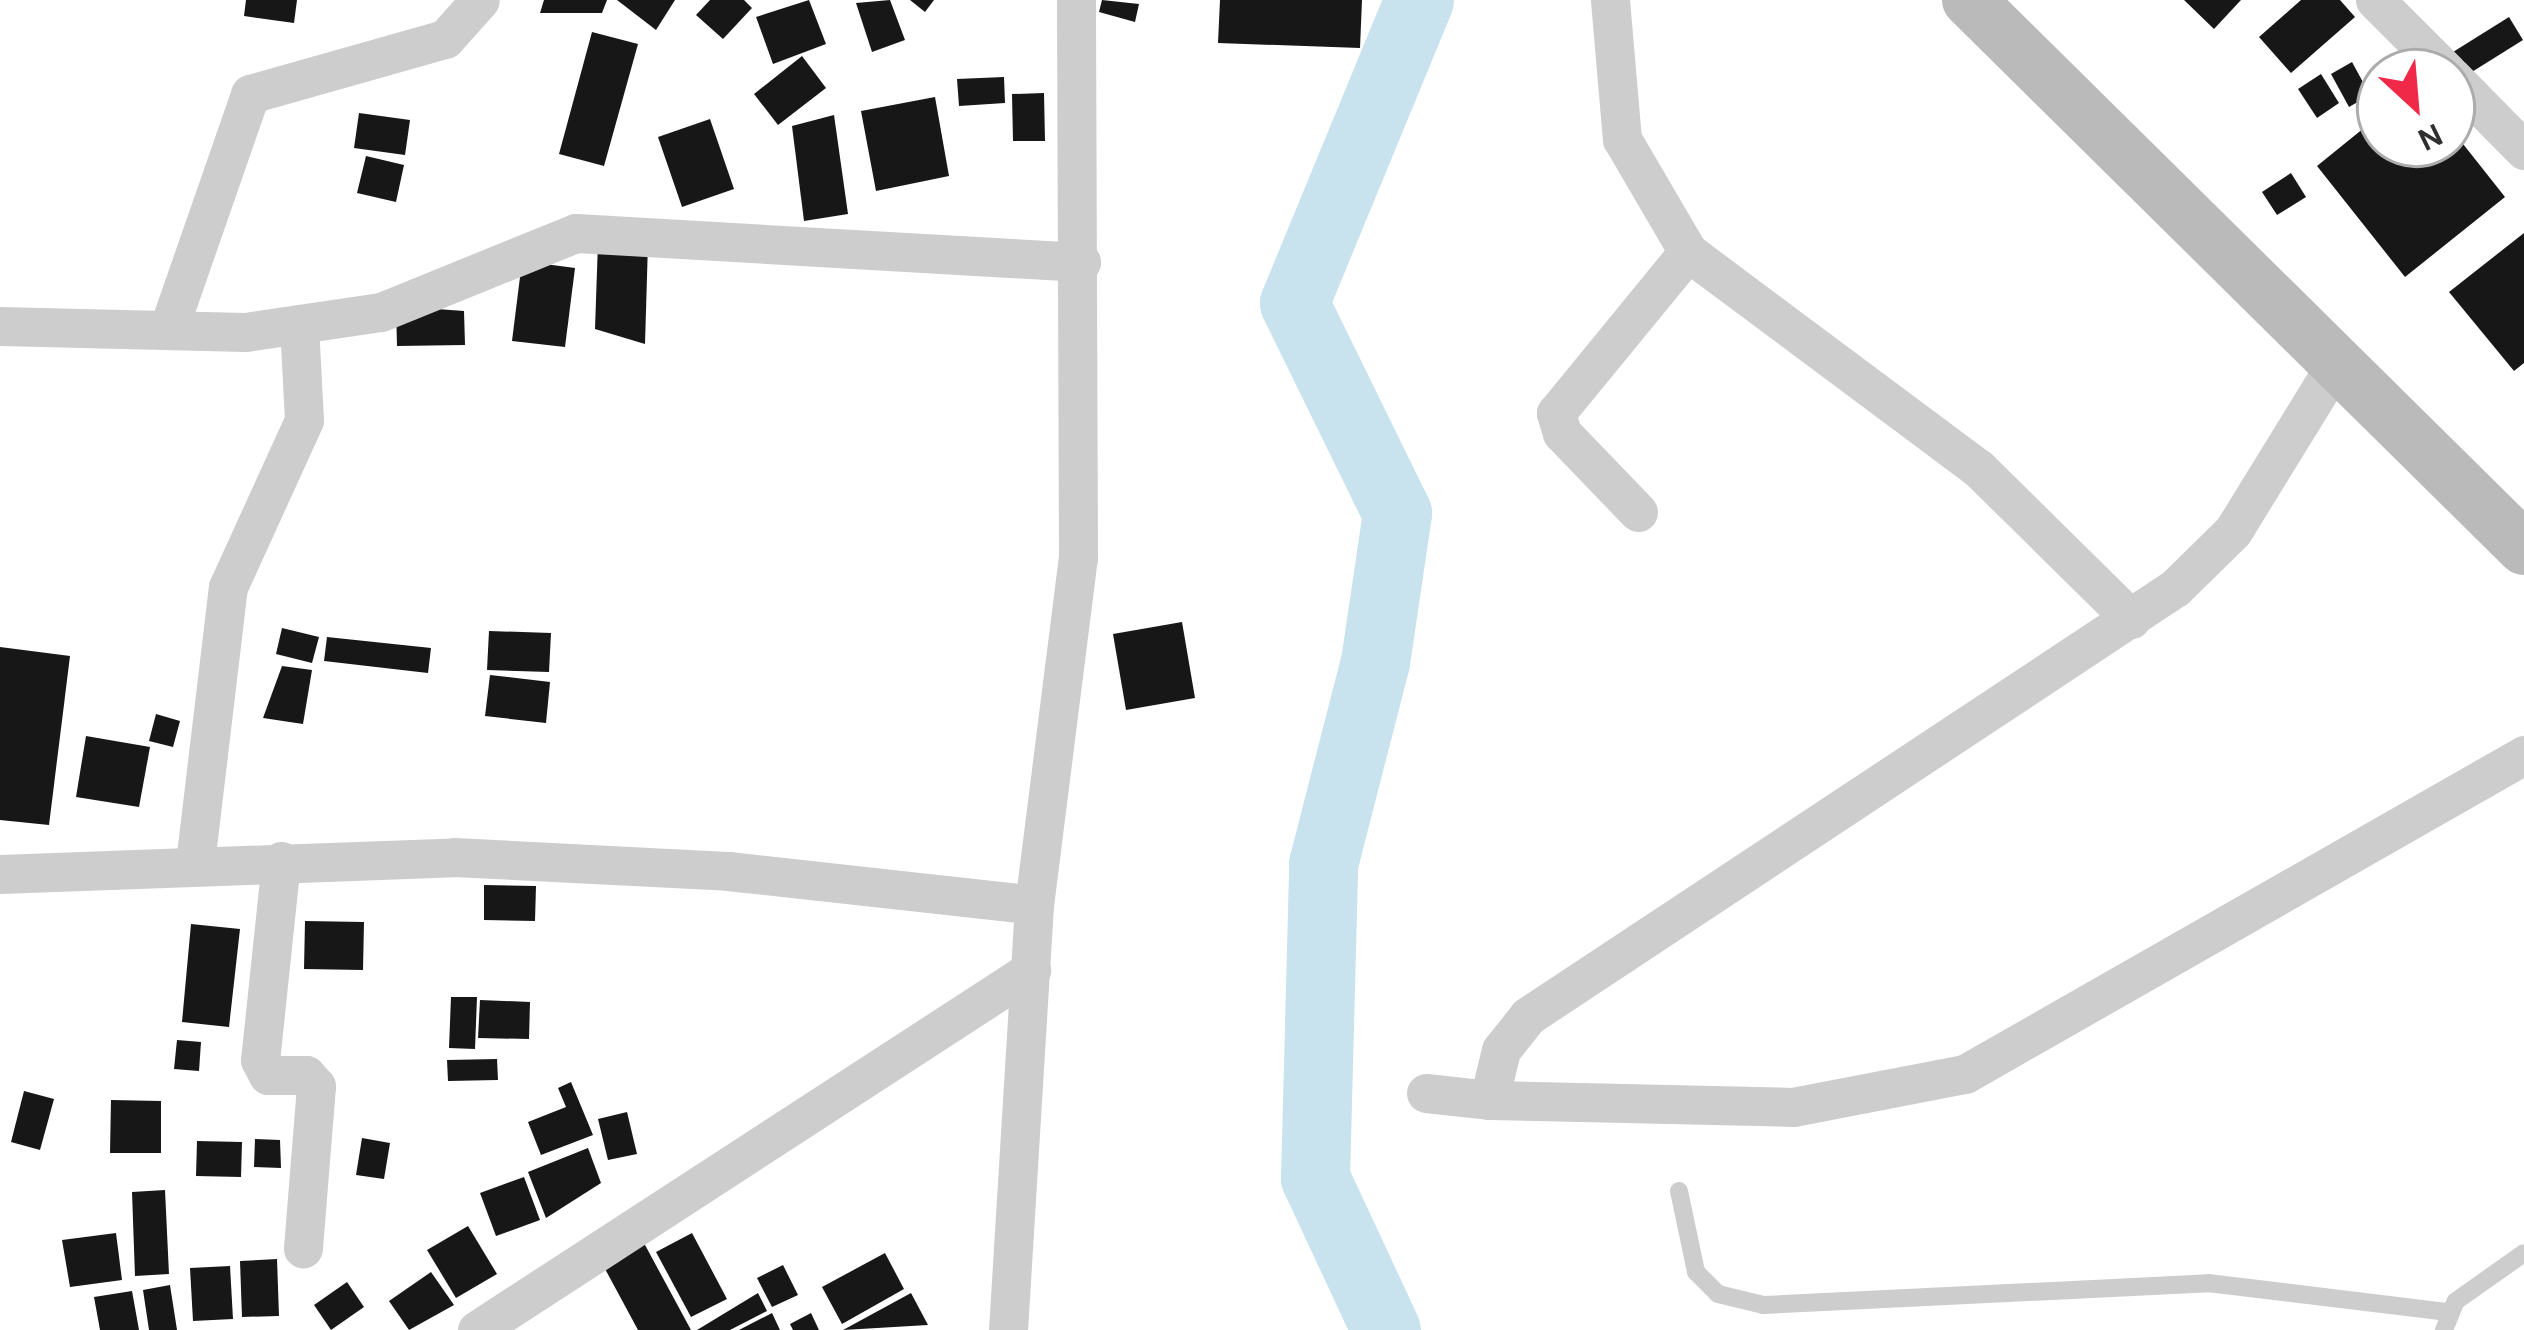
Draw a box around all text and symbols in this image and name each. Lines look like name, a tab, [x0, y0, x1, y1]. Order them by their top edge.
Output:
north arrow	[2356, 48, 2476, 168]
text: N	[2412, 115, 2449, 160]

